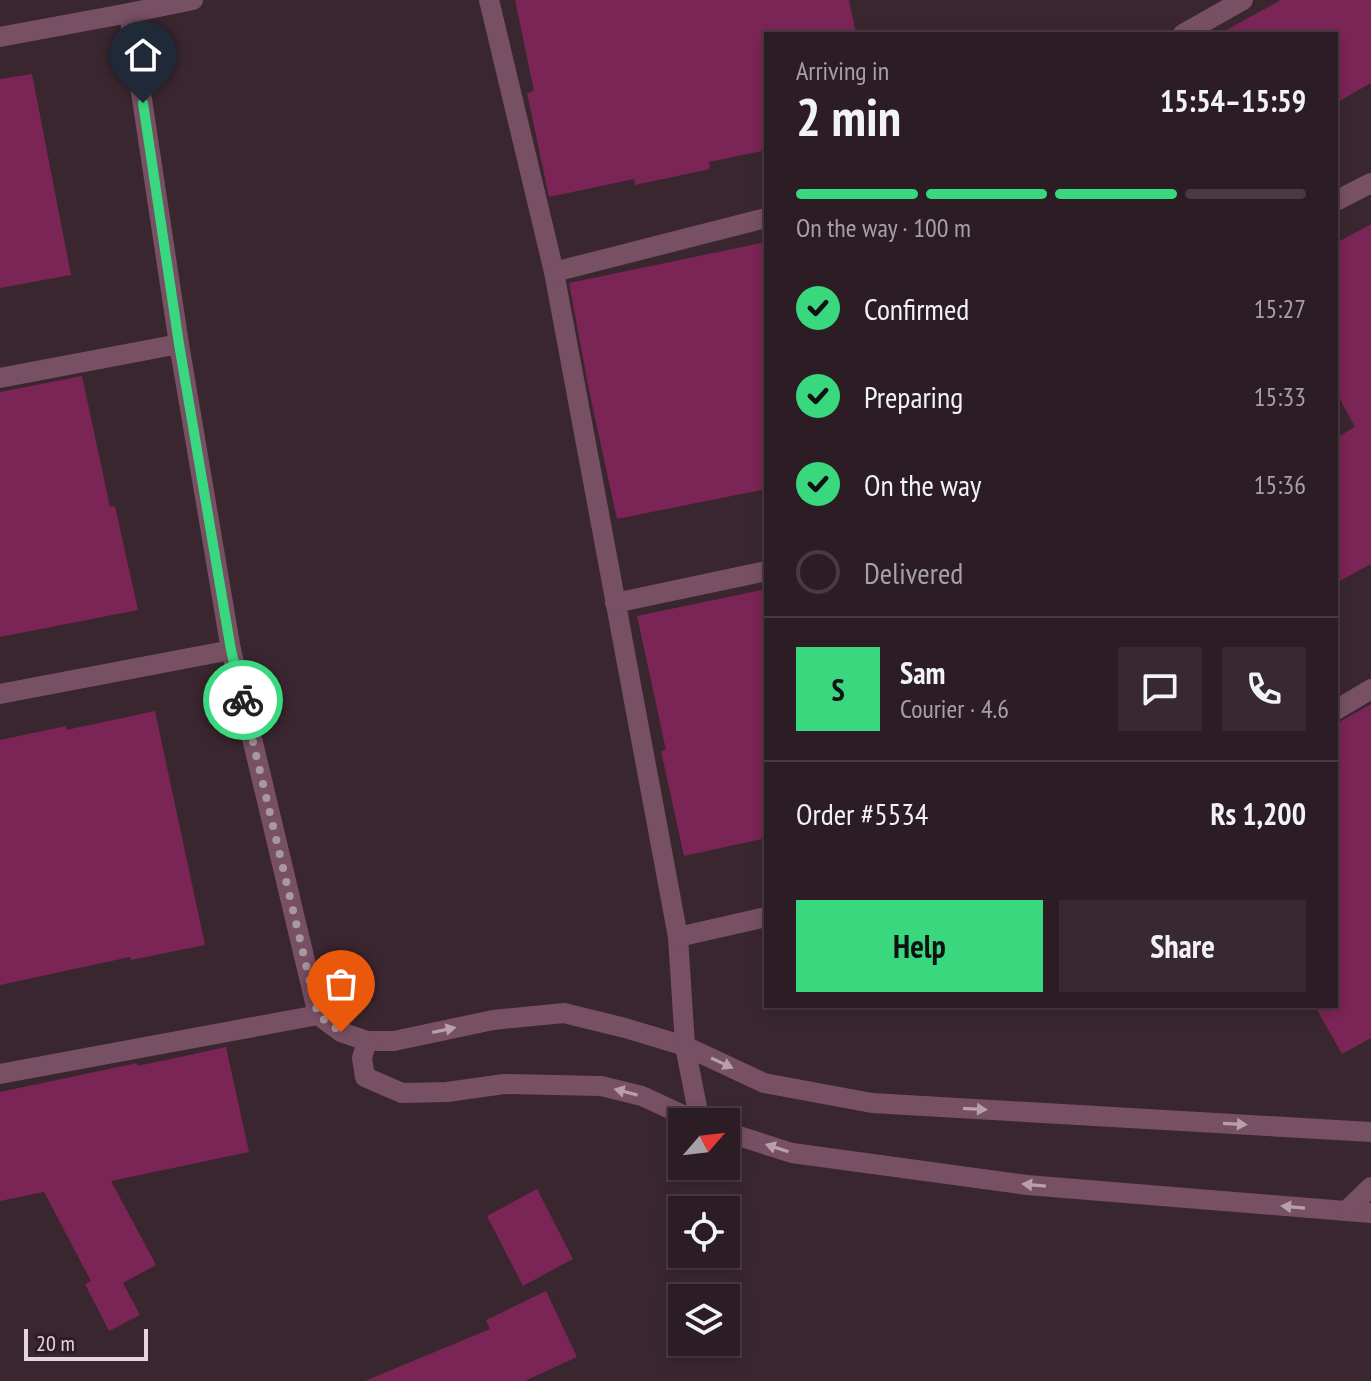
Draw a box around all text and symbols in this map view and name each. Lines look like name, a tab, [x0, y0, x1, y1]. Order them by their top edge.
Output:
pin	[109, 21, 177, 103]
icon: home	[121, 33, 165, 77]
text: Arriving in	[796, 54, 889, 87]
text: 15:54–15:59	[1160, 81, 1306, 120]
text: 2 min	[796, 83, 901, 150]
text: On the way · 100 m	[796, 211, 971, 244]
icon: check	[796, 286, 840, 330]
text: Confirmed	[864, 289, 969, 328]
text: 15:27	[1254, 292, 1306, 325]
icon: check	[796, 374, 840, 418]
text: Preparing	[864, 377, 963, 416]
text: 15:33	[1254, 380, 1306, 413]
icon: check	[796, 462, 840, 506]
text: On the way	[864, 465, 981, 504]
text: 15:36	[1254, 468, 1306, 501]
text: Delivered	[864, 553, 963, 592]
button: chat	[1118, 647, 1202, 731]
button: phone	[1222, 647, 1306, 731]
text: Sam	[900, 653, 945, 692]
courier	[203, 660, 283, 740]
text: S	[831, 670, 845, 709]
icon: bike	[221, 678, 265, 722]
text: Courier · 4.6	[900, 692, 1009, 725]
text: Order #5534	[796, 794, 928, 833]
text: Rs 1,200	[1210, 794, 1306, 833]
button: Help	[796, 900, 1043, 992]
button: Share	[1059, 900, 1306, 992]
pin	[307, 950, 375, 1032]
icon: bag	[319, 962, 363, 1006]
one-way arrow	[431, 1023, 456, 1036]
one-way arrow	[710, 1056, 733, 1070]
one-way arrow	[613, 1086, 638, 1098]
one-way arrow	[963, 1102, 988, 1115]
north arrow	[668, 1108, 740, 1180]
map controls	[668, 1108, 740, 1356]
one-way arrow	[1223, 1118, 1248, 1131]
one-way arrow	[765, 1142, 789, 1154]
one-way arrow	[1021, 1179, 1046, 1192]
button: locate	[668, 1196, 740, 1268]
one-way arrow	[1280, 1200, 1305, 1213]
button: layers	[668, 1284, 740, 1356]
scale bar	[24, 1325, 148, 1361]
text: 20 m	[36, 1329, 75, 1357]

